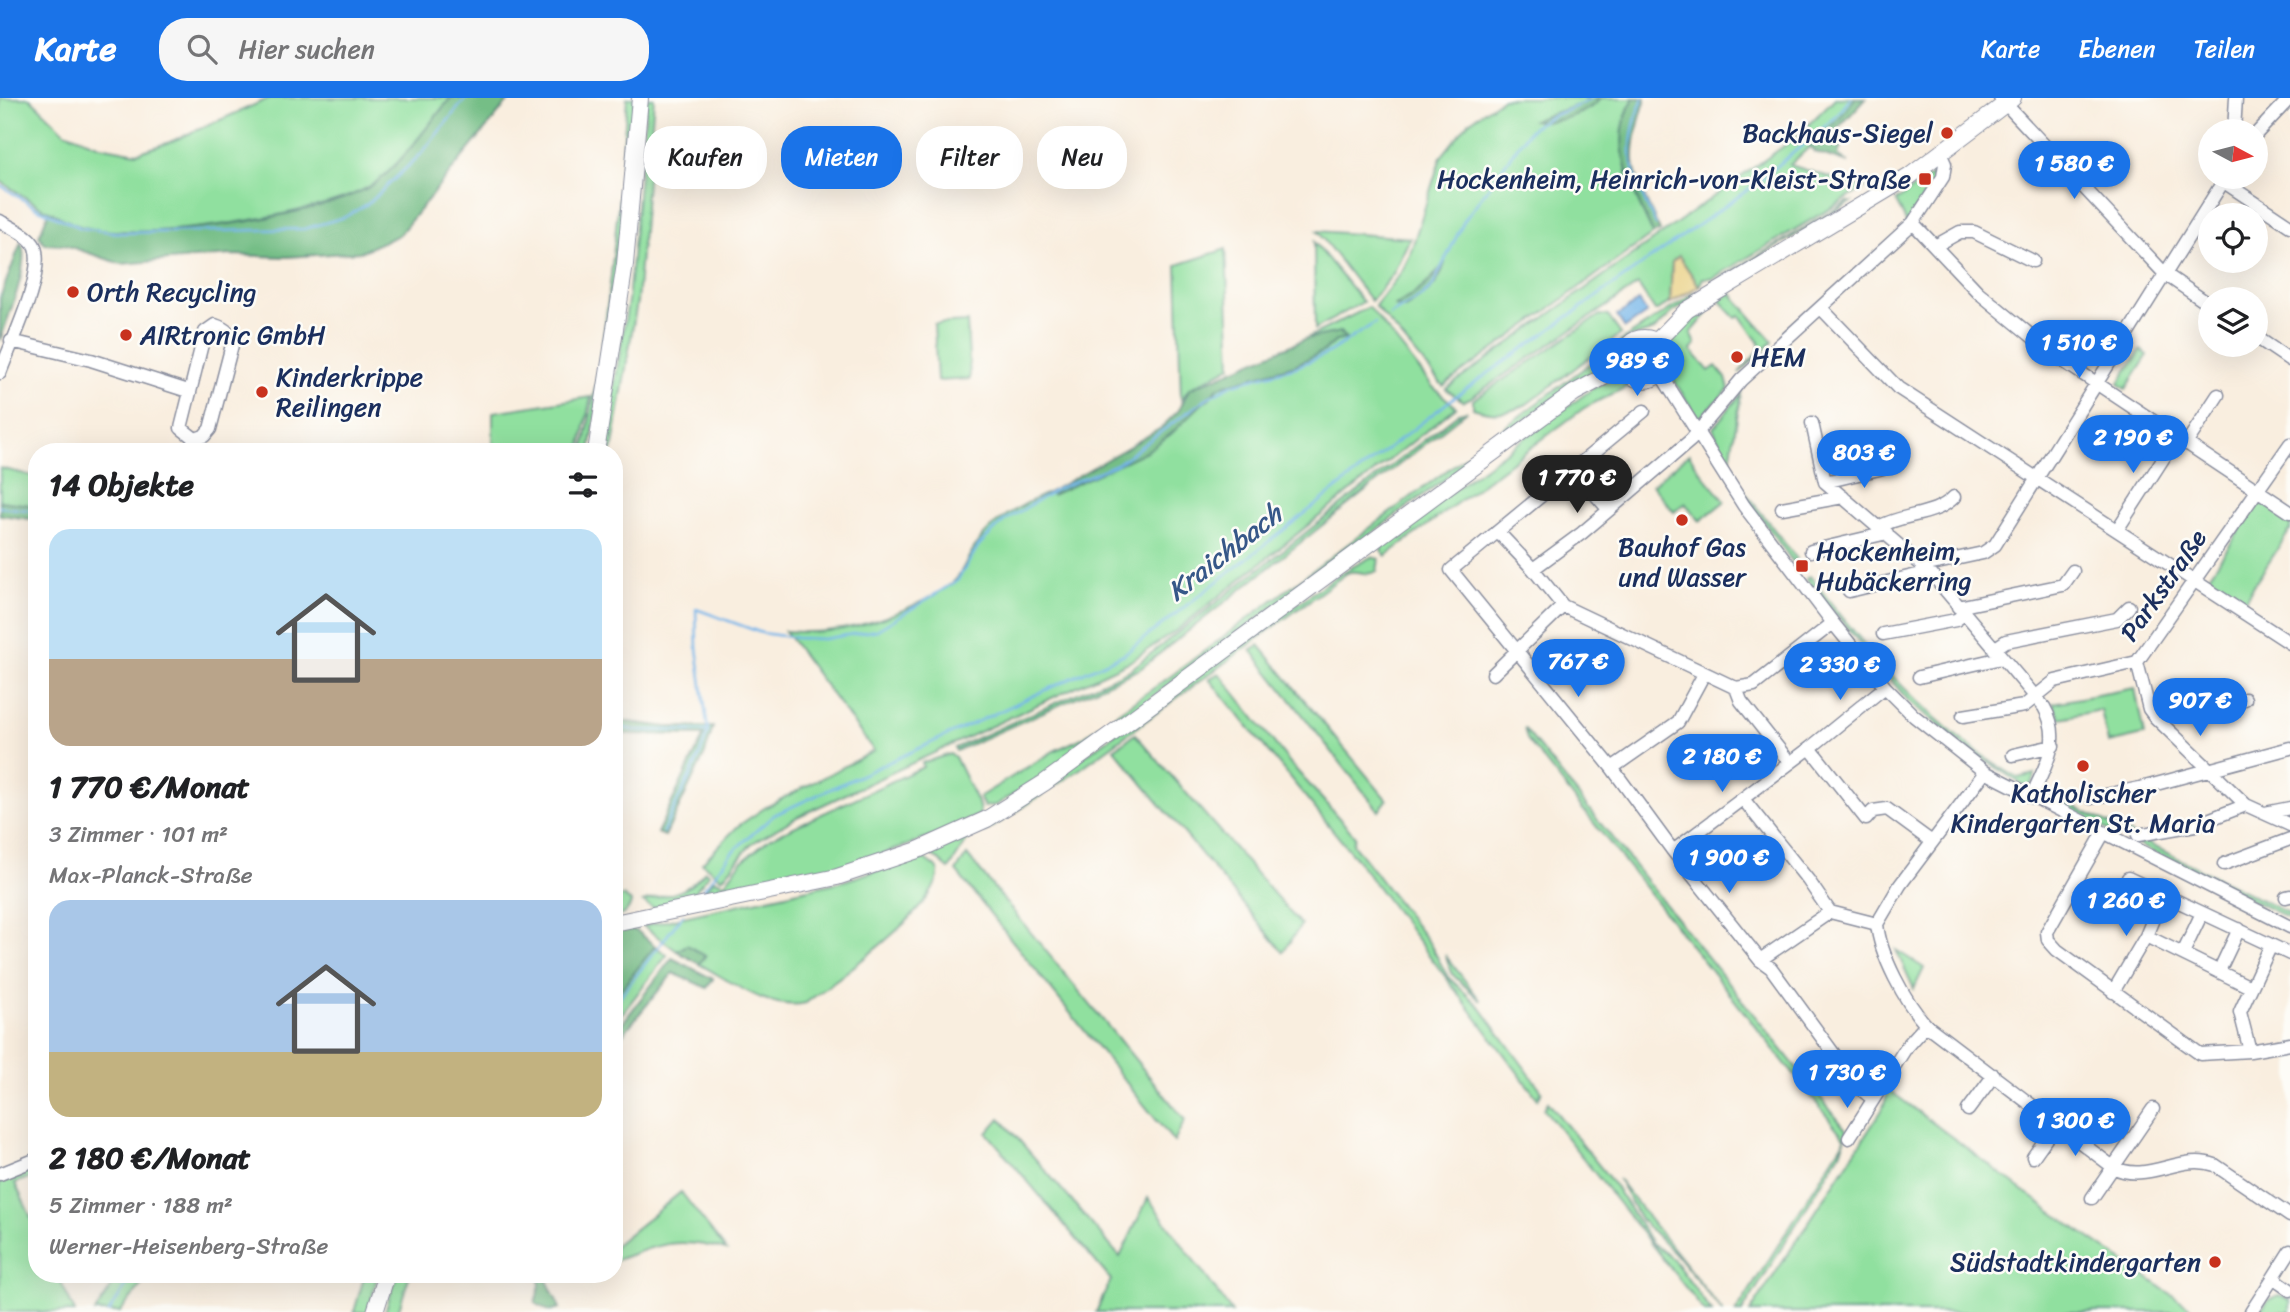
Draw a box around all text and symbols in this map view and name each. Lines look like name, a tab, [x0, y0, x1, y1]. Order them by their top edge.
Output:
search box	[159, 18, 649, 81]
text: Karte	[35, 20, 117, 78]
text: Hier suchen	[239, 26, 375, 72]
text: Karte	[1981, 28, 2040, 70]
text: Ebenen	[2078, 28, 2156, 70]
text: Teilen	[2194, 28, 2255, 70]
icon: search	[183, 30, 221, 68]
place label: Backhaus-Siegel	[1742, 110, 1934, 156]
north arrow	[2198, 119, 2268, 189]
map controls	[2198, 119, 2268, 357]
marker: Backhaus-Siegel	[1939, 125, 1955, 141]
chip: Kaufen	[644, 126, 767, 189]
chip: Mieten	[781, 126, 902, 189]
chip: Filter	[916, 126, 1023, 189]
chip: Neu	[1037, 126, 1127, 189]
pin: 1 580 €	[2009, 141, 2139, 201]
text: 1 580 €	[2034, 143, 2114, 184]
place label: Hockenheim, Heinrich-von-Kleist-Straße	[1437, 156, 1911, 202]
marker: Hockenheim, Heinrich-von-Kleist-Straße	[1917, 171, 1933, 187]
button: locate	[2198, 203, 2268, 273]
place label: Orth Recycling	[87, 269, 257, 315]
marker: Orth Recycling	[65, 284, 81, 300]
button: layers	[2198, 287, 2268, 357]
place label: AIRtronic GmbH	[139, 312, 326, 358]
pin: 1 510 €	[2014, 320, 2144, 380]
text: 1 510 €	[2041, 322, 2117, 363]
marker: AIRtronic GmbH	[118, 327, 134, 343]
place label: HEM	[1751, 334, 1806, 380]
pin: 989 €	[1588, 338, 1686, 398]
text: 989 €	[1605, 340, 1669, 381]
marker: HEM	[1729, 349, 1745, 365]
place label: Kinderkrippe Reilingen	[276, 354, 423, 430]
marker: Kinderkrippe Reilingen	[254, 384, 270, 400]
pin: 2 190 €	[2068, 416, 2198, 475]
text: 2 190 €	[2093, 417, 2173, 458]
pin: 803 €	[1815, 430, 1913, 490]
text: 803 €	[1833, 432, 1895, 473]
pin: 1 770 €	[1512, 456, 1642, 515]
text: 1 770 €	[1538, 457, 1616, 498]
text: 14 Objekte	[49, 458, 194, 512]
icon: filters	[564, 466, 602, 504]
water label: Kraichbach	[1155, 489, 1295, 614]
marker: Bauhof Gas und Wasser	[1674, 512, 1690, 528]
street label: Parkstraße	[2107, 518, 2219, 651]
place label: Bauhof Gas und Wasser	[1618, 524, 1747, 600]
place label: Hockenheim, Hubäckerring	[1816, 528, 1972, 604]
marker: Hockenheim, Hubäckerring	[1794, 558, 1810, 574]
icon: home	[263, 575, 389, 701]
pin: 767 €	[1529, 640, 1627, 699]
text: 767 €	[1548, 641, 1608, 682]
pin: 2 330 €	[1775, 642, 1905, 702]
text: 2 330 €	[1800, 644, 1880, 685]
pin: 907 €	[2151, 678, 2249, 738]
text: 907 €	[2168, 680, 2232, 721]
pin: 2 180 €	[1657, 734, 1787, 794]
text: 2 180 €	[1683, 736, 1761, 777]
marker: Katholischer Kindergarten St. Maria	[2075, 758, 2091, 774]
text: 1 770 €/Monat	[49, 760, 250, 814]
place label: Katholischer Kindergarten St. Maria	[1951, 770, 2215, 846]
text: 3 Zimmer · 101 m²	[49, 814, 228, 855]
pin: 1 900 €	[1664, 836, 1794, 895]
text: 1 900 €	[1689, 837, 1769, 878]
text: Max-Planck-Straße	[49, 855, 253, 896]
pin: 1 260 €	[2061, 878, 2191, 938]
text: 1 260 €	[2087, 880, 2165, 921]
icon: home	[263, 946, 389, 1072]
pin: 1 730 €	[1782, 1051, 1912, 1110]
text: 1 730 €	[1808, 1052, 1886, 1093]
pin: 1 300 €	[2010, 1098, 2140, 1158]
text: 1 300 €	[2036, 1100, 2114, 1141]
text: 2 180 €/Monat	[49, 1131, 251, 1185]
text: 5 Zimmer · 188 m²	[49, 1185, 233, 1226]
text: Werner-Heisenberg-Straße	[49, 1226, 328, 1267]
place label: Südstadtkindergarten	[1950, 1239, 2201, 1285]
marker: Südstadtkindergarten	[2207, 1254, 2223, 1270]

